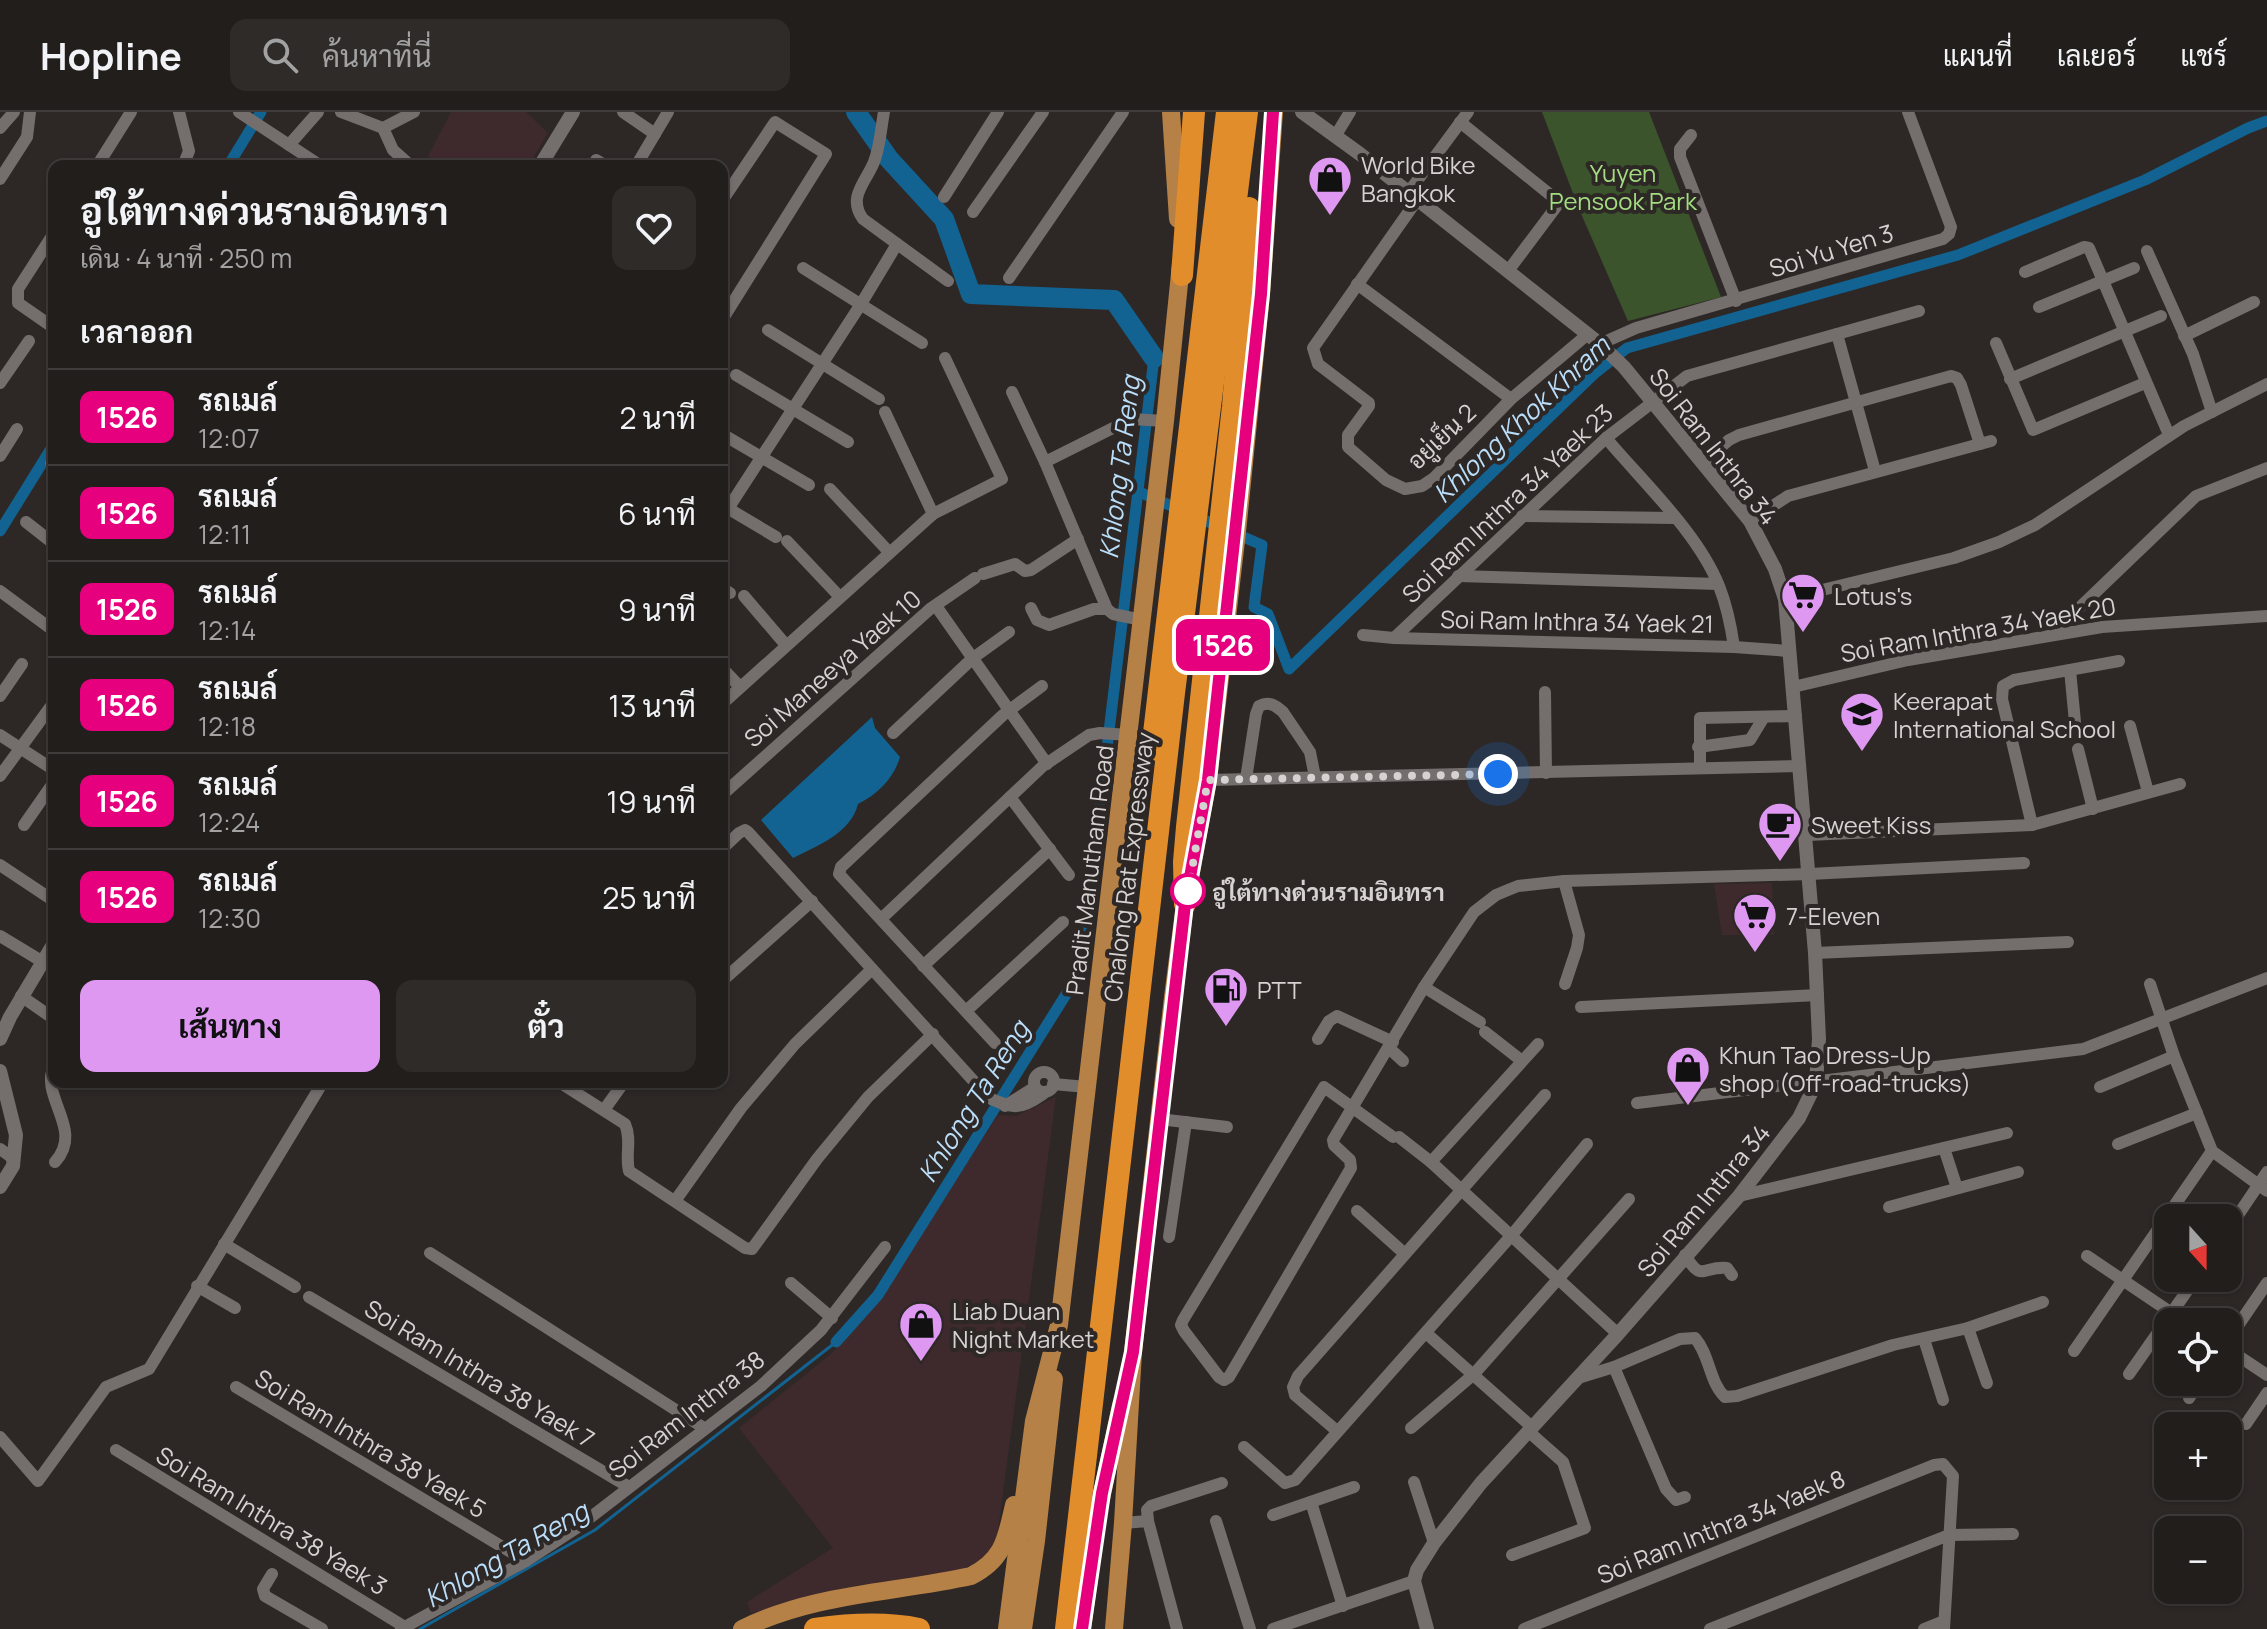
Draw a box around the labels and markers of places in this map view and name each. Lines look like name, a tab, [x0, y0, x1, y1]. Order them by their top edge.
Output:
place label: World Bike Bangkok	[1361, 148, 1476, 209]
shop icon: World Bike Bangkok	[1306, 154, 1354, 217]
supermarket icon: Lotus's	[1779, 571, 1827, 634]
place label: Lotus's	[1834, 579, 1912, 612]
place label: Keerapat International School	[1893, 684, 2116, 745]
school or university icon: Keerapat International School	[1838, 690, 1886, 753]
cafe icon: Sweet Kiss	[1756, 800, 1804, 863]
place label: Sweet Kiss	[1811, 808, 1931, 841]
marker: อู่ใต้ทางด่วนรามอินทรา	[1171, 874, 1205, 908]
place label: อู่ใต้ทางด่วนรามอินทรา	[1212, 875, 1445, 909]
supermarket icon: 7-Eleven	[1731, 891, 1779, 954]
place label: 7-Eleven	[1786, 899, 1880, 932]
fuel station icon: PTT	[1202, 965, 1250, 1028]
place label: PTT	[1257, 973, 1302, 1006]
place label: Khun Tao Dress-Up shop (Off-road-trucks)	[1719, 1038, 1971, 1099]
shop icon: Khun Tao Dress-Up shop (Off-road-trucks)	[1664, 1044, 1712, 1107]
place label: Liab Duan Night Market	[952, 1294, 1094, 1355]
shop icon: Liab Duan Night Market	[897, 1300, 945, 1363]

